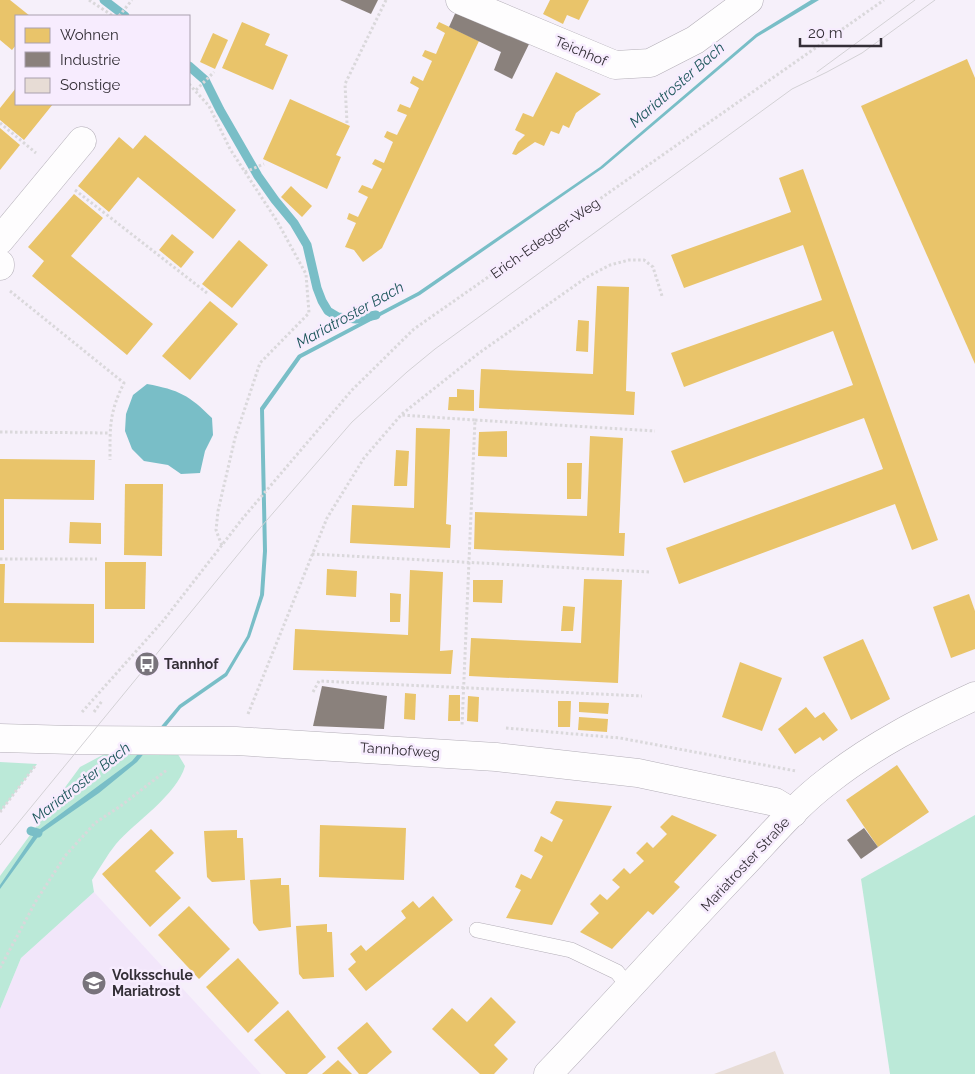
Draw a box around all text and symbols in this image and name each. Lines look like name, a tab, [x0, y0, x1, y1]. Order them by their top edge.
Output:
legend	[15, 15, 190, 105]
scale bar	[800, 15, 881, 47]
text: 20 m	[808, 24, 843, 42]
text: Wohnen	[60, 26, 119, 44]
street label: Teichhof	[553, 33, 611, 70]
water label: Mariatroster Bach	[626, 39, 728, 131]
text: Industrie	[60, 51, 121, 69]
text: Sonstige	[60, 76, 121, 94]
street label: Erich-Edegger-Weg	[487, 194, 603, 282]
water label: Mariatroster Bach	[293, 278, 407, 352]
bus stop icon: Tannhof	[134, 651, 160, 677]
place label: Tannhof	[164, 656, 219, 672]
water label: Mariatroster Bach	[28, 739, 134, 827]
street label: Tannhofweg	[360, 739, 440, 761]
street label: Mariatroster Straße	[697, 814, 793, 914]
place label: Volksschule Mariatrost	[112, 967, 193, 999]
school or university icon: Volksschule Mariatrost	[81, 970, 107, 996]

